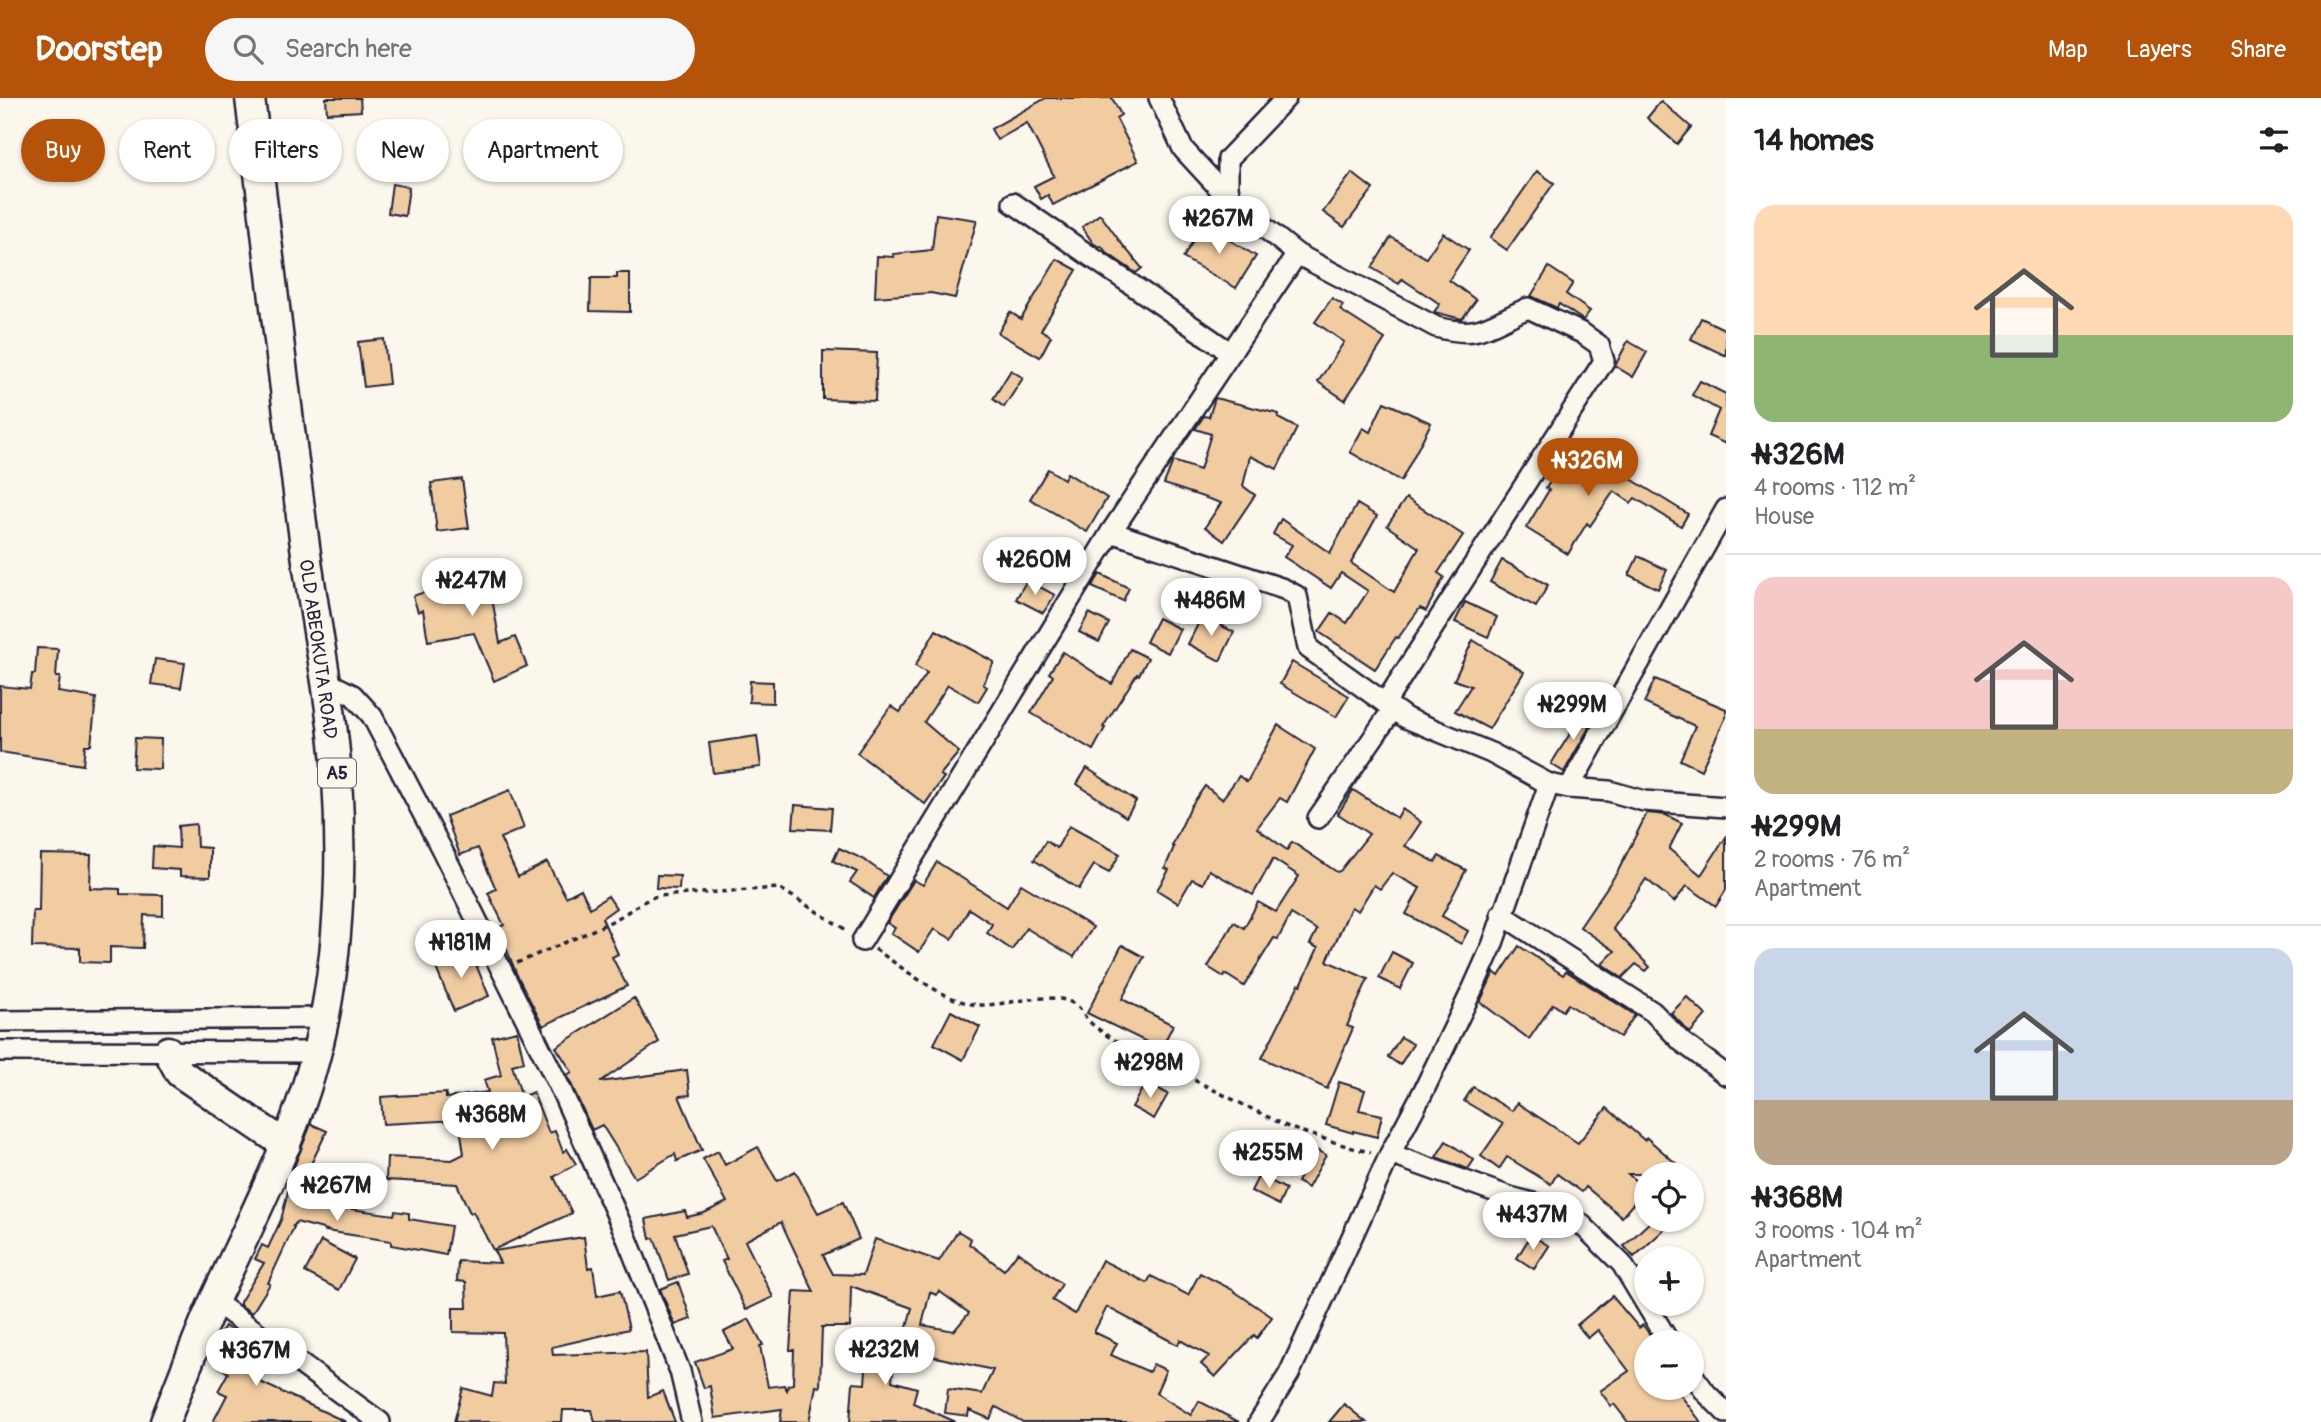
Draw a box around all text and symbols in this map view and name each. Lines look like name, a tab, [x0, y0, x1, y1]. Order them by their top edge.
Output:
search box	[205, 18, 695, 81]
text: Doorstep	[35, 29, 163, 70]
icon: search	[229, 30, 267, 68]
text: Search here	[285, 33, 412, 65]
text: Map	[2048, 35, 2088, 64]
text: Layers	[2126, 35, 2192, 64]
text: Share	[2230, 35, 2286, 64]
chip: Buy	[21, 119, 105, 182]
chip: Rent	[119, 119, 215, 182]
chip: Filters	[229, 119, 342, 182]
chip: New	[356, 119, 449, 182]
chip: Apartment	[463, 119, 623, 182]
icon: filters	[2255, 121, 2293, 159]
text: 14 homes	[1754, 122, 1874, 159]
pin: ₦267M	[1170, 197, 1268, 256]
text: ₦267M	[1185, 204, 1253, 233]
icon: home	[1961, 250, 2087, 376]
text: ₦326M	[1754, 436, 1845, 473]
pin: ₦326M	[1539, 438, 1637, 498]
text: ₦326M	[1553, 446, 1623, 475]
text: 4 rooms · 112 m²	[1754, 473, 1916, 502]
text: House	[1754, 502, 1814, 531]
pin: ₦260M	[986, 538, 1084, 597]
text: ₦260M	[999, 545, 1071, 574]
street label: OLD ABEOKUTA ROAD	[294, 558, 343, 741]
pin: ₦247M	[423, 559, 521, 618]
text: ₦247M	[438, 566, 506, 595]
pin: ₦486M	[1162, 578, 1260, 638]
text: ₦486M	[1177, 586, 1245, 615]
icon: home	[1961, 622, 2087, 748]
pin: ₦299M	[1524, 682, 1622, 742]
text: ₦299M	[1540, 690, 1606, 719]
road number: A5	[318, 758, 356, 788]
text: ₦299M	[1754, 808, 1841, 845]
text: 2 rooms · 76 m²	[1754, 845, 1910, 874]
text: Apartment	[1754, 874, 1861, 903]
pin: ₦181M	[412, 920, 510, 980]
text: ₦181M	[431, 928, 491, 957]
icon: home	[1961, 993, 2087, 1119]
pin: ₦298M	[1101, 1040, 1199, 1100]
text: ₦298M	[1117, 1048, 1183, 1077]
pin: ₦368M	[443, 1093, 541, 1152]
text: ₦368M	[458, 1100, 526, 1129]
pin: ₦255M	[1220, 1130, 1318, 1190]
text: ₦255M	[1235, 1138, 1303, 1167]
map controls	[1634, 1162, 1704, 1400]
button: locate	[1634, 1162, 1704, 1232]
pin: ₦267M	[288, 1164, 386, 1223]
text: ₦267M	[303, 1171, 371, 1200]
text: ₦368M	[1754, 1179, 1843, 1216]
pin: ₦437M	[1484, 1192, 1582, 1252]
text: ₦437M	[1499, 1200, 1567, 1229]
text: 3 rooms · 104 m²	[1754, 1216, 1923, 1245]
text: Apartment	[1754, 1245, 1861, 1274]
button: +	[1634, 1246, 1704, 1316]
pin: ₦367M	[207, 1328, 305, 1388]
pin: ₦232M	[836, 1328, 934, 1387]
button: −	[1634, 1330, 1704, 1400]
text: ₦232M	[851, 1335, 919, 1364]
text: ₦367M	[222, 1336, 290, 1365]

